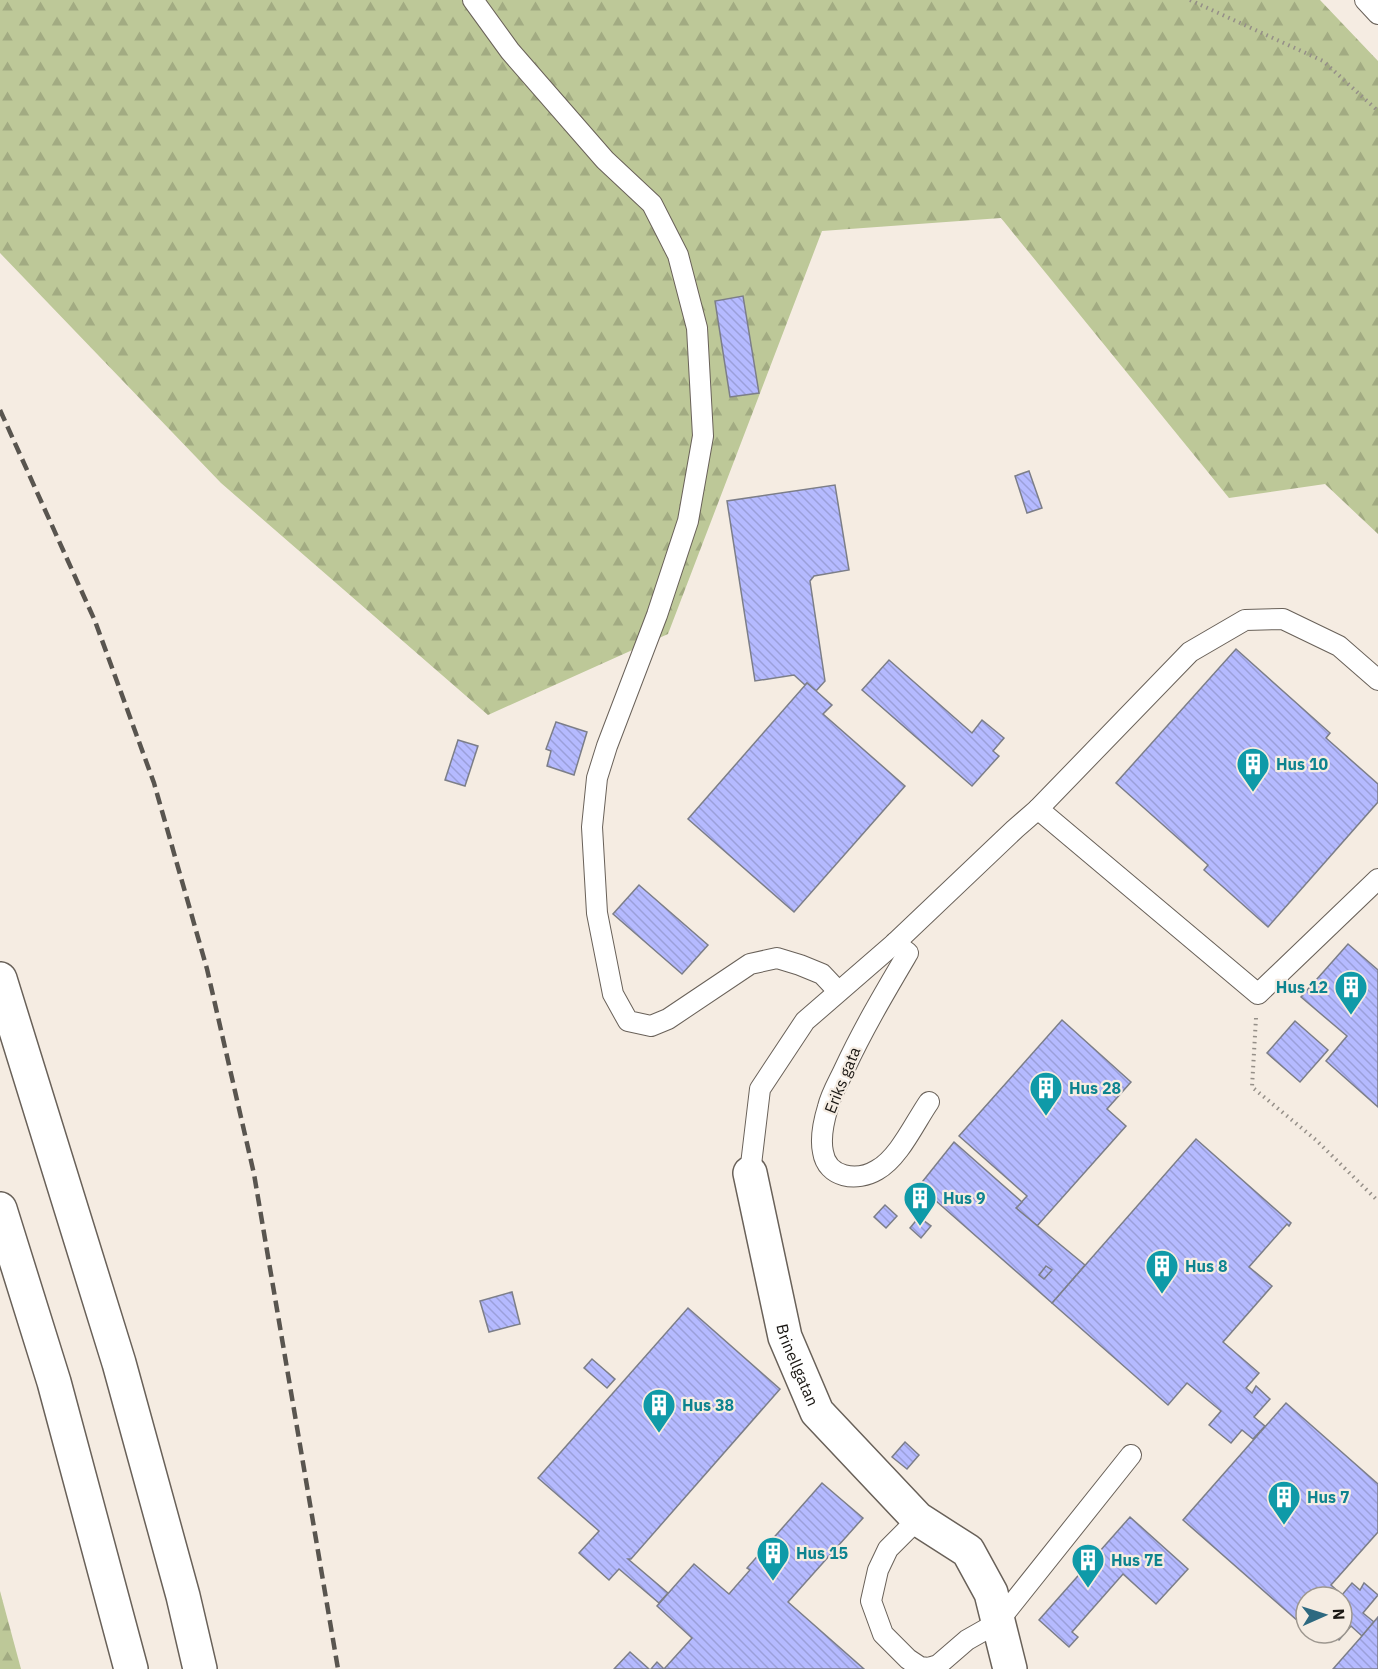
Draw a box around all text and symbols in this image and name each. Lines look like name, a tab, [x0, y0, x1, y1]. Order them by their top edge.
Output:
building icon: Hus 10	[1235, 746, 1271, 793]
place label: Hus 10	[1276, 754, 1329, 774]
building icon: Hus 12	[1333, 969, 1369, 1016]
place label: Hus 12	[1276, 977, 1328, 997]
street label: Eriks gata	[820, 1043, 865, 1116]
building icon: Hus 28	[1028, 1070, 1064, 1117]
place label: Hus 28	[1069, 1078, 1121, 1098]
building icon: Hus 9	[902, 1180, 938, 1227]
place label: Hus 9	[943, 1188, 986, 1208]
building icon: Hus 8	[1144, 1248, 1180, 1295]
place label: Hus 8	[1185, 1256, 1228, 1276]
street label: Brinellgatan	[772, 1322, 823, 1409]
building icon: Hus 38	[641, 1387, 677, 1434]
place label: Hus 38	[682, 1395, 734, 1415]
building icon: Hus 7	[1266, 1479, 1302, 1526]
place label: Hus 7	[1307, 1487, 1350, 1507]
building icon: Hus 15	[755, 1535, 791, 1582]
building icon: Hus 7E	[1070, 1542, 1106, 1589]
place label: Hus 15	[796, 1543, 849, 1563]
place label: Hus 7E	[1111, 1550, 1163, 1570]
north arrow	[1294, 1585, 1354, 1645]
text: N	[1329, 1608, 1349, 1621]

